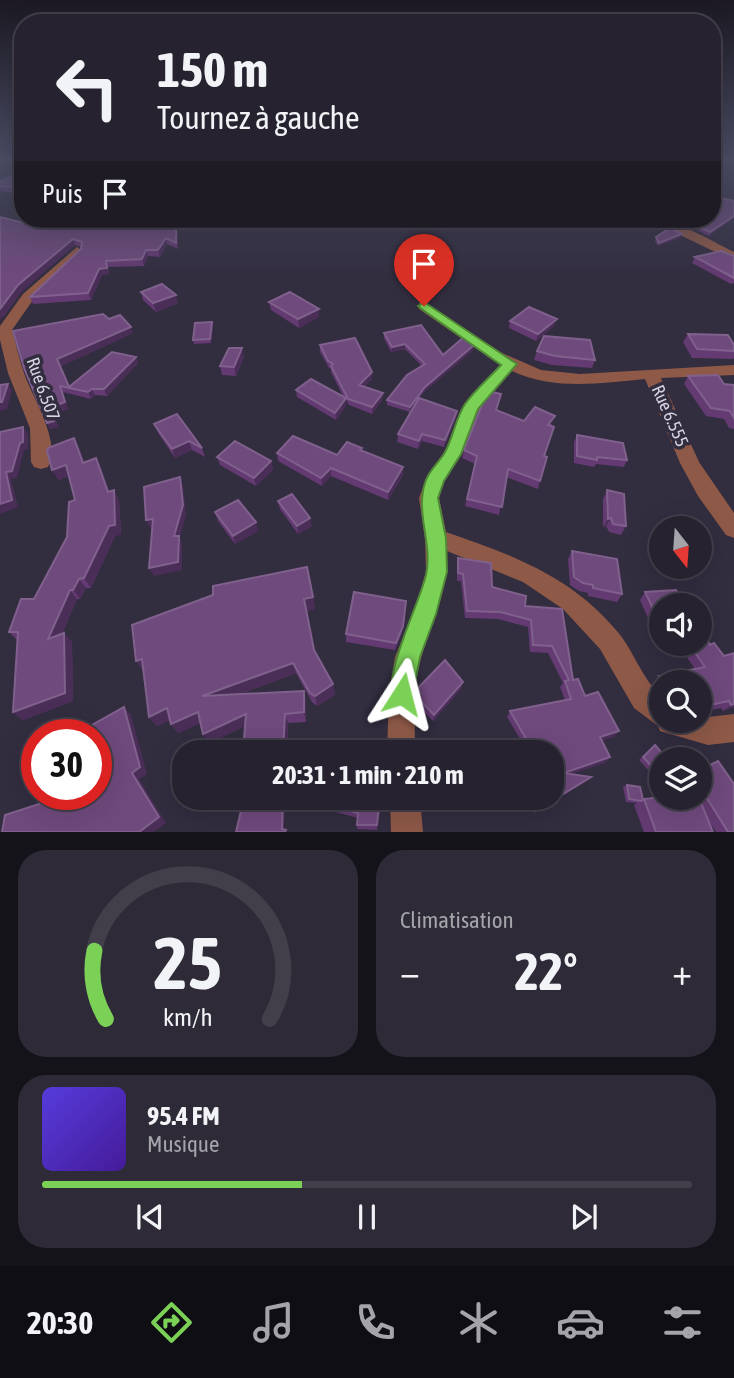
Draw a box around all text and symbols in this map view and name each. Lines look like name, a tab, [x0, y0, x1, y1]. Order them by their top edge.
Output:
text: 150 m	[157, 41, 268, 97]
icon: left	[42, 42, 133, 133]
text: Tournez à gauche	[157, 99, 360, 136]
icon: arrive	[96, 175, 134, 213]
text: Puis	[42, 179, 82, 209]
pin	[394, 234, 454, 306]
icon: arrive	[405, 245, 443, 283]
street label: Rue 6.507	[22, 355, 65, 423]
street label: Rue 6.555	[648, 382, 693, 450]
north arrow	[649, 516, 712, 579]
map controls	[649, 516, 712, 810]
button: sound	[649, 593, 712, 656]
position arrow	[365, 657, 439, 731]
button: search	[649, 670, 712, 733]
speed limit sign: 30	[21, 719, 112, 810]
button: layers	[649, 747, 712, 810]
text: 20:31 · 1 min · 210 m	[272, 760, 464, 790]
text: Climatisation	[400, 907, 514, 933]
text: 25	[154, 922, 222, 1005]
text: 22°	[514, 941, 578, 1001]
text: −	[400, 950, 420, 993]
text: +	[672, 950, 692, 993]
text: km/h	[163, 1003, 213, 1031]
text: 95.4 FM	[147, 1101, 220, 1131]
text: Musique	[147, 1131, 219, 1157]
icon: previous	[131, 1198, 169, 1236]
icon: pause	[348, 1198, 386, 1236]
icon: next	[565, 1198, 603, 1236]
icon: directions	[147, 1298, 196, 1347]
icon: music	[249, 1298, 298, 1347]
icon: phone	[351, 1298, 400, 1347]
icon: climate	[454, 1298, 503, 1347]
icon: car	[556, 1298, 605, 1347]
icon: filters	[658, 1298, 707, 1347]
text: 20:30	[27, 1304, 93, 1341]

